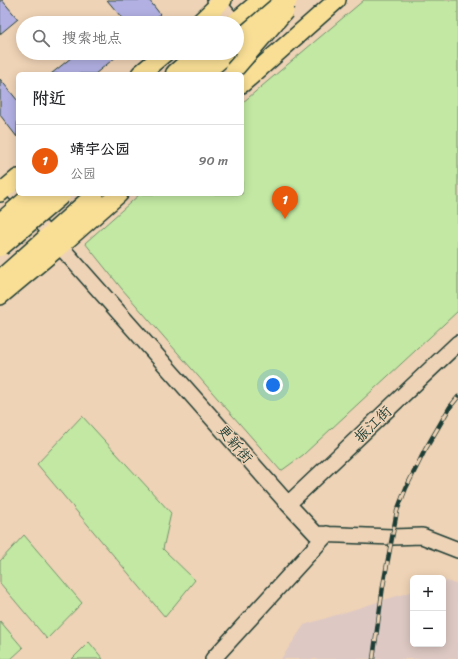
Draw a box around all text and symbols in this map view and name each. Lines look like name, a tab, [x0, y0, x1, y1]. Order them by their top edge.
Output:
search box	[16, 16, 244, 60]
text: 搜索地点	[62, 25, 122, 51]
icon: search	[30, 27, 52, 49]
text: 附近	[32, 83, 66, 113]
text: 靖宇公园	[70, 136, 130, 162]
text: 1	[42, 149, 48, 172]
text: 90 m	[198, 149, 228, 172]
text: 公园	[70, 162, 96, 185]
pin: 1	[272, 186, 298, 219]
your location	[263, 375, 283, 395]
street label: 振江街	[348, 399, 398, 449]
street label: 更新街	[210, 418, 260, 470]
map controls	[410, 575, 446, 647]
button: +	[410, 575, 446, 611]
button: −	[410, 611, 446, 647]

